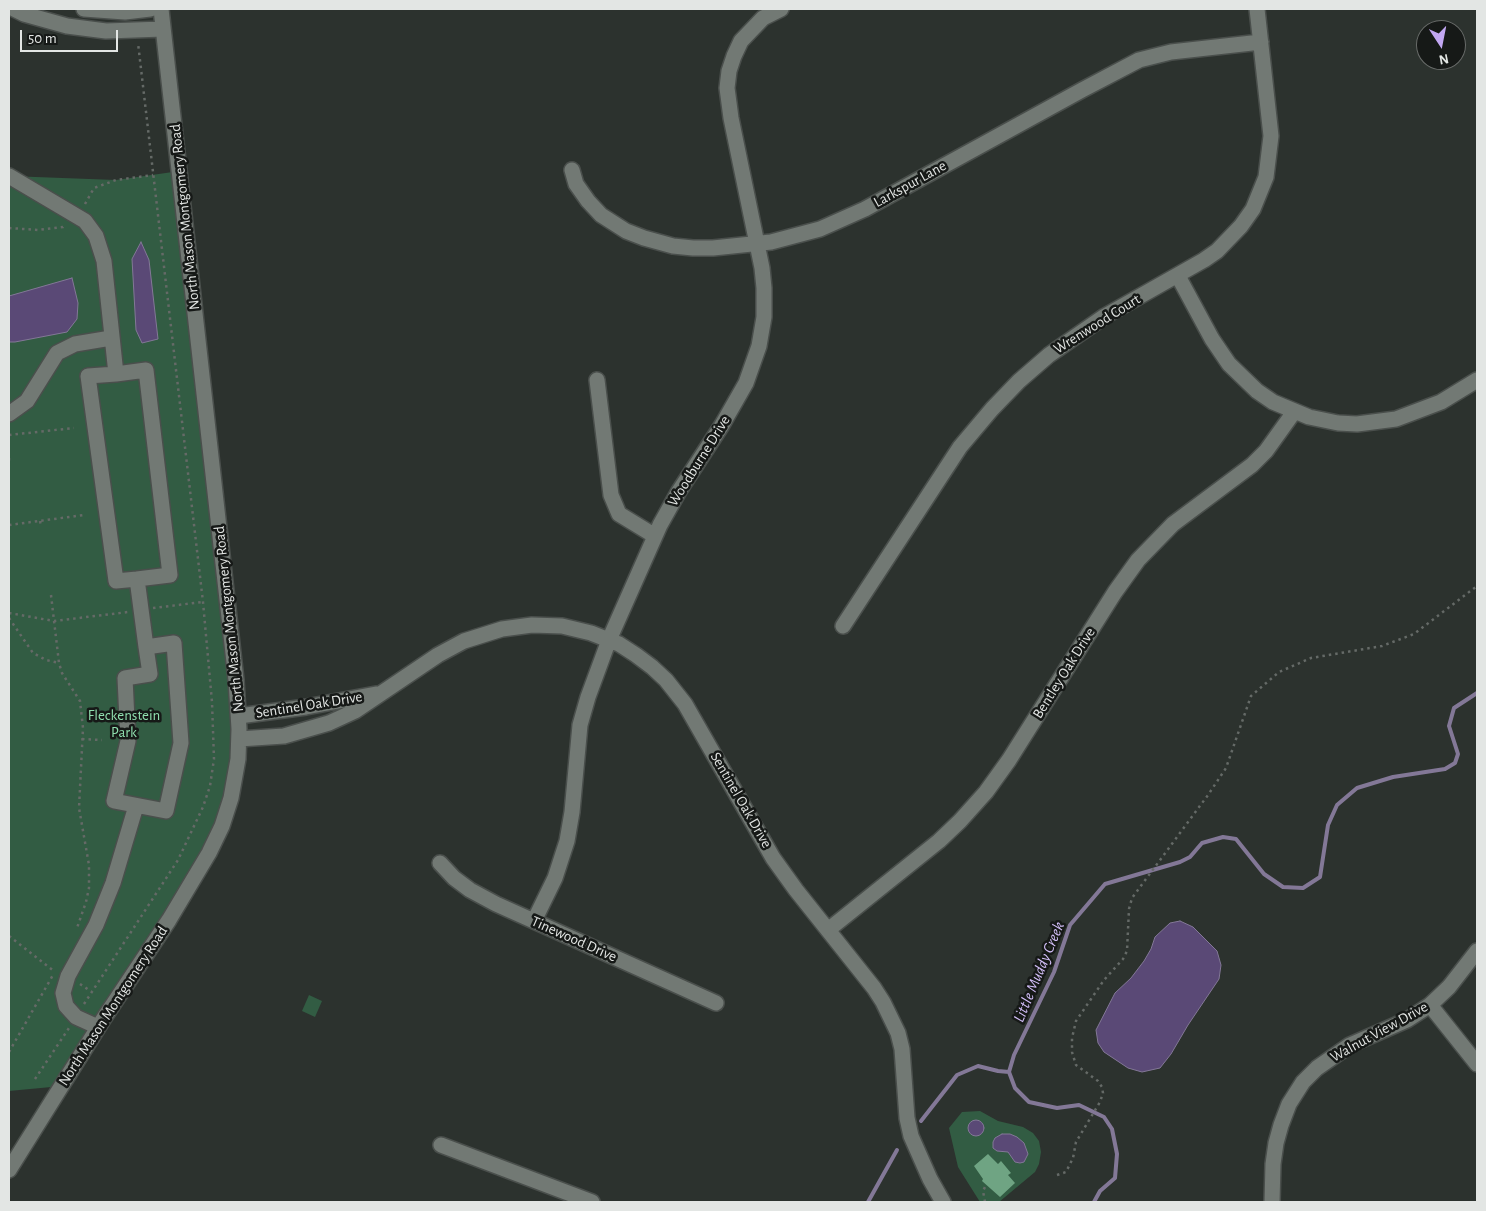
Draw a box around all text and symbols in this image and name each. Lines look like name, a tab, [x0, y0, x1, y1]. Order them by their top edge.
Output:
scale bar	[22, 20, 120, 52]
north arrow	[1416, 20, 1466, 70]
text: 50 m	[28, 31, 57, 46]
text: N	[1438, 51, 1450, 67]
street label: North Mason Montgomery Road	[166, 123, 204, 311]
street label: Larkspur Lane	[870, 157, 950, 211]
street label: Wrenwood Court	[1050, 290, 1144, 358]
street label: Woodburne Drive	[664, 412, 734, 510]
street label: North Mason Montgomery Road	[210, 525, 248, 713]
street label: Bentley Oak Drive	[1029, 624, 1099, 722]
street label: Sentinel Oak Drive	[254, 688, 364, 722]
park label: Fleckenstein Park	[88, 706, 160, 741]
street label: Sentinel Oak Drive	[706, 749, 776, 851]
street label: Tinewood Drive	[528, 912, 620, 966]
water label: Little Muddy Creek	[1009, 919, 1069, 1025]
street label: North Mason Montgomery Road	[55, 923, 171, 1089]
street label: Walnut View Drive	[1327, 998, 1431, 1066]

